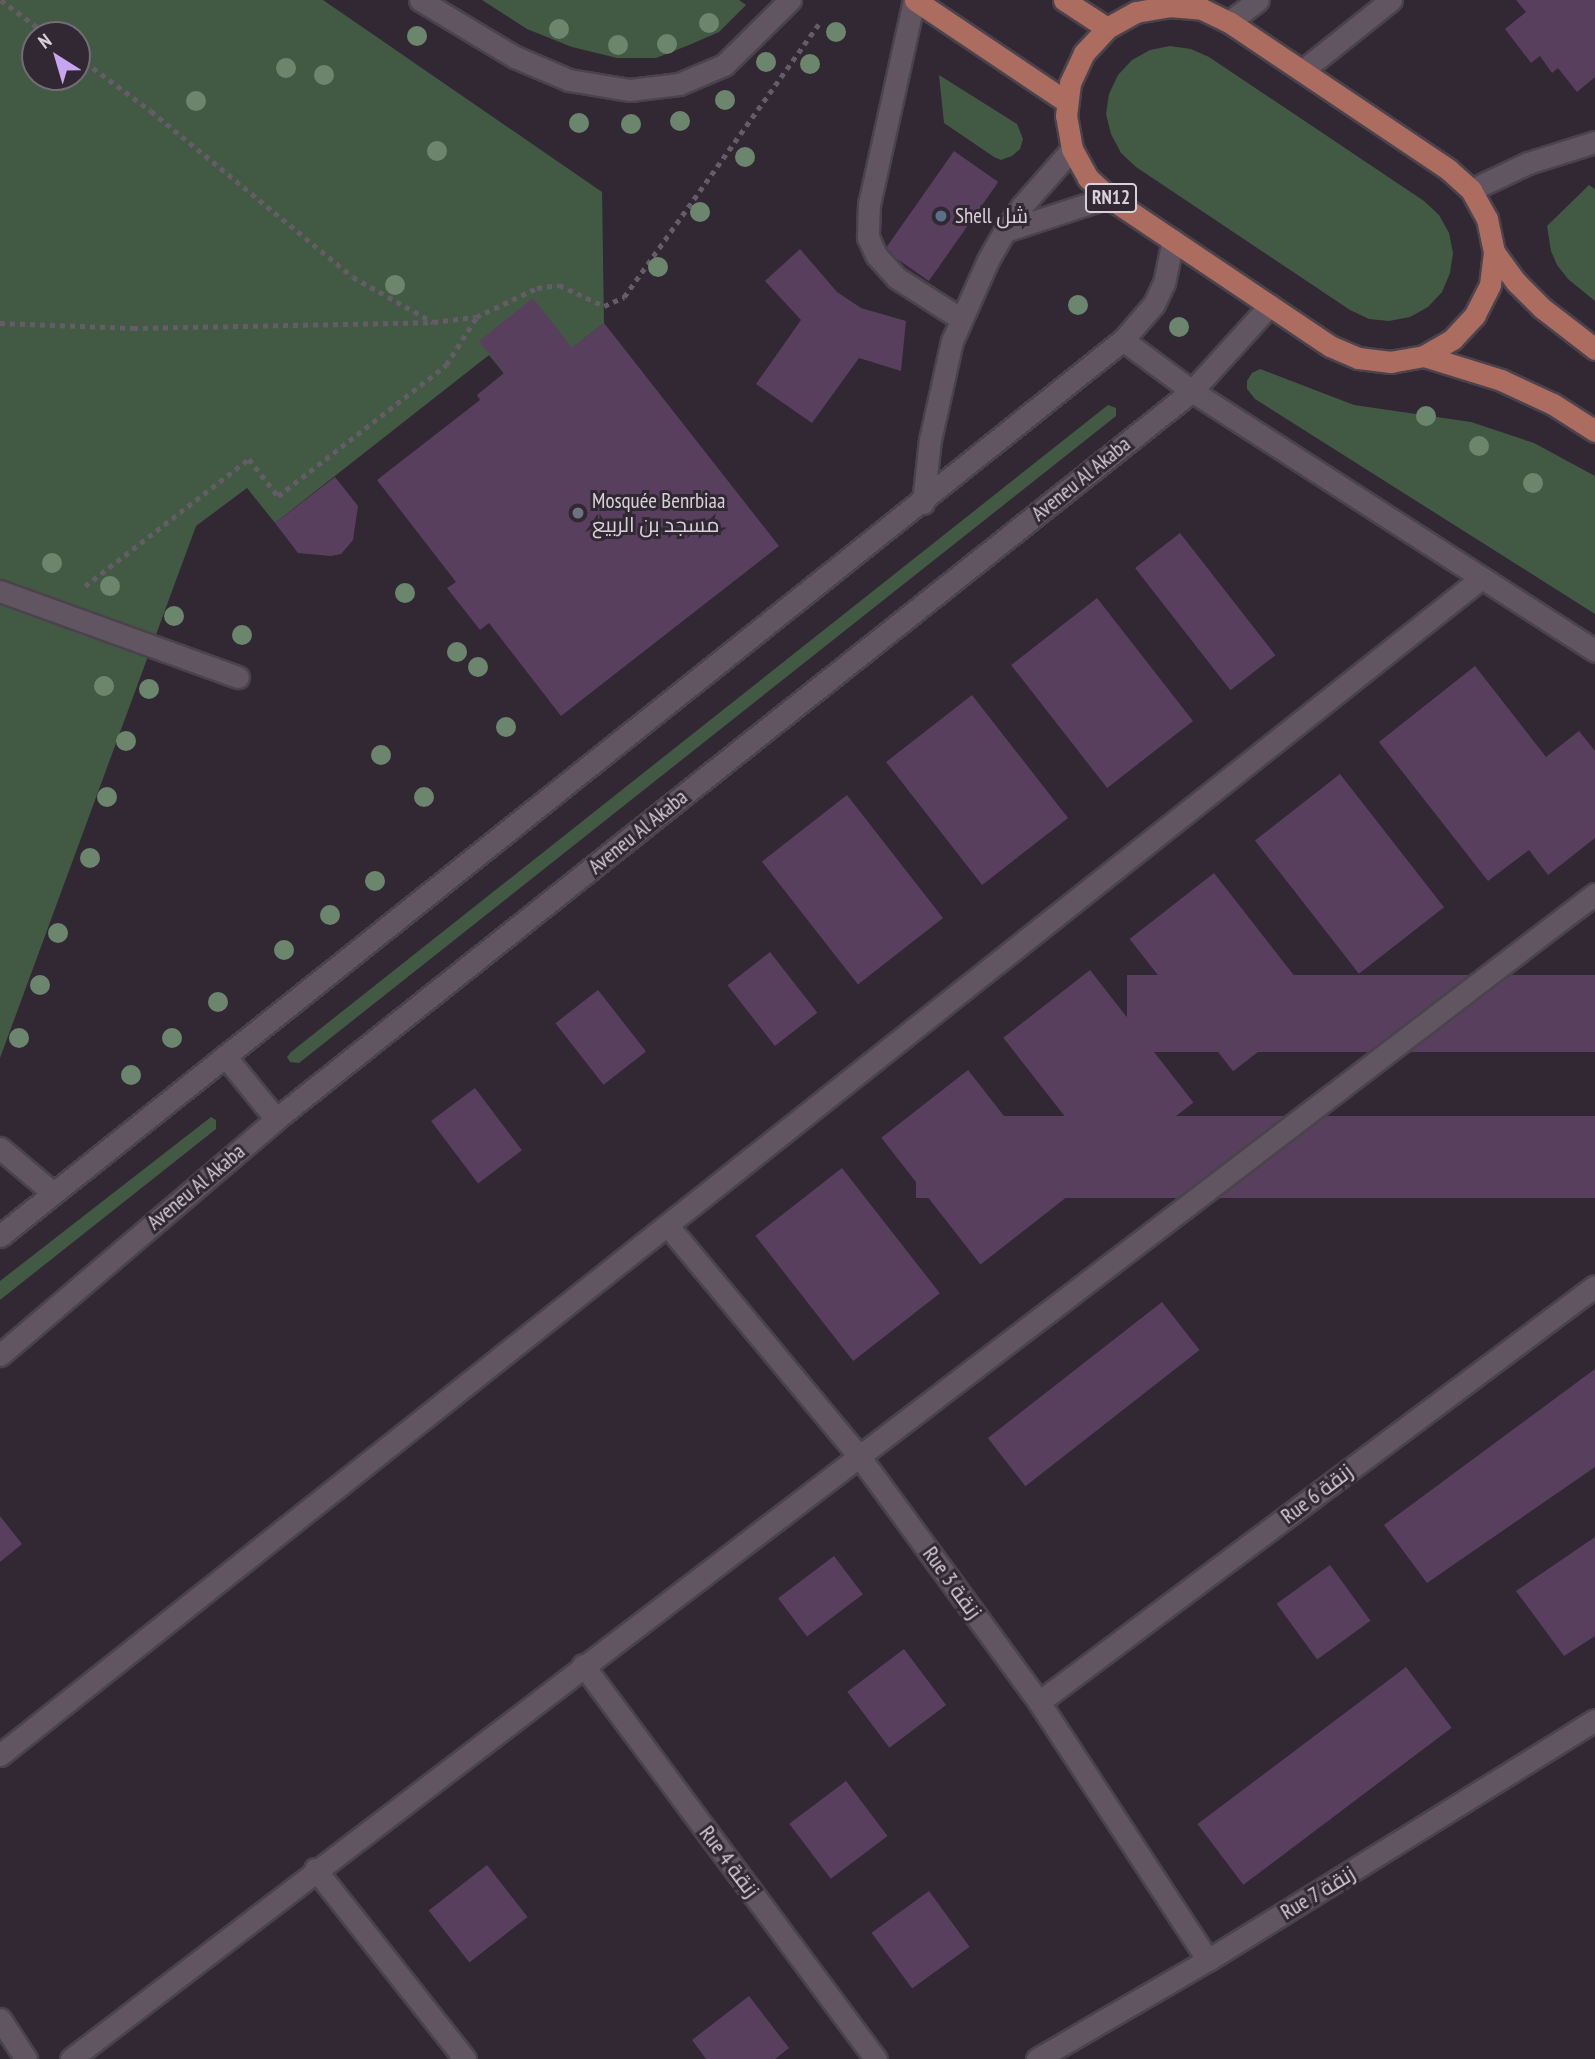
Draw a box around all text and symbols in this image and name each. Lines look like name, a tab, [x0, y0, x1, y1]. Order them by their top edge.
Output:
north arrow	[21, 21, 91, 91]
text: N	[33, 28, 56, 54]
road number: RN12	[1085, 182, 1137, 214]
place label: Shell شل	[955, 203, 1028, 229]
marker: Shell شل	[933, 208, 949, 224]
street label: Aveneu Al Akaba	[1026, 431, 1136, 527]
place label: Mosquée Benrbiaa مسجد بن الربيع	[592, 488, 725, 538]
marker: Mosquée Benrbiaa مسجد بن الربيع	[570, 505, 586, 521]
street label: Aveneu Al Akaba	[583, 784, 693, 880]
street label: Aveneu Al Akaba	[142, 1139, 250, 1235]
street label: Rue 6 زنقة	[1276, 1459, 1358, 1529]
street label: Rue 3 زنقة	[917, 1542, 987, 1624]
street label: Rue 4 زنقة	[694, 1821, 764, 1903]
street label: Rue 7 زنقة	[1276, 1861, 1360, 1925]

